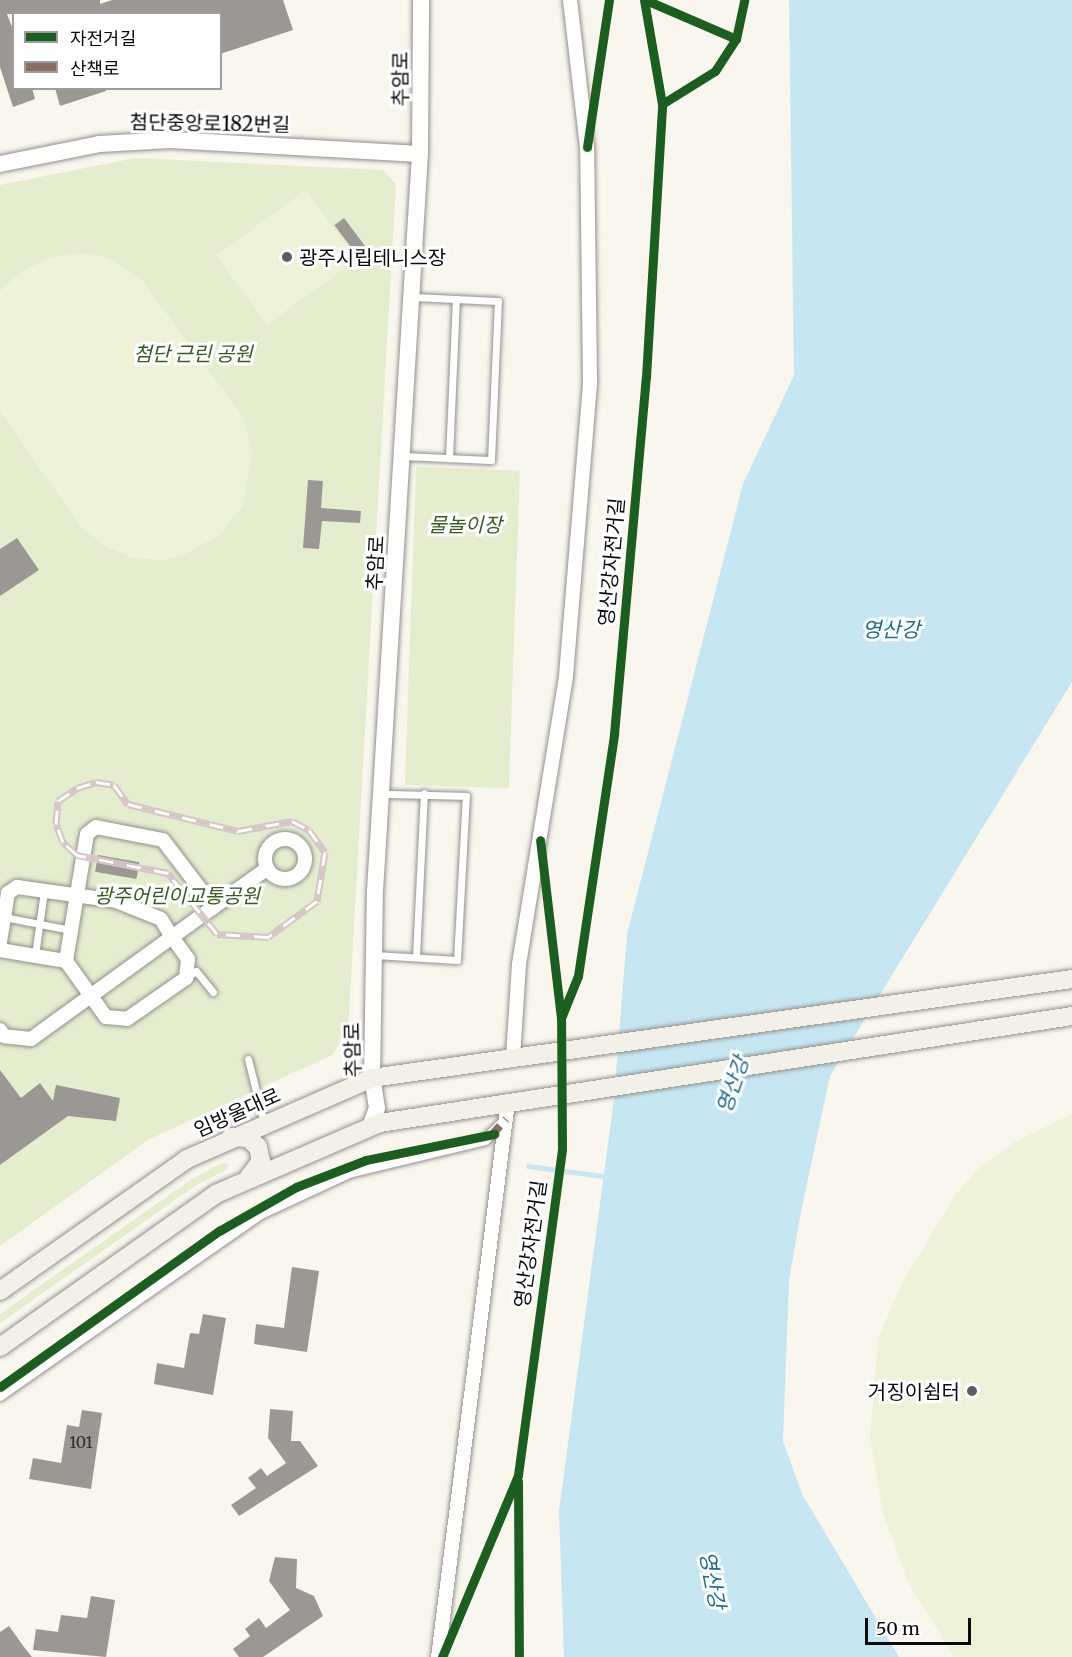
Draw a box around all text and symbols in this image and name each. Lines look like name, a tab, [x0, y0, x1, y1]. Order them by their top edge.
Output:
legend	[12, 12, 222, 90]
text: 자전거길	[70, 27, 136, 50]
street label: 추암로	[388, 51, 412, 107]
text: 산책로	[70, 57, 120, 80]
street label: 첨단중앙로182번길	[129, 110, 291, 136]
place label: 광주시립테니스장	[299, 245, 446, 269]
marker: 광주시립테니스장	[280, 250, 294, 264]
park label: 첨단 근린 공원	[133, 341, 253, 365]
street label: 영산강자전거길	[593, 497, 629, 627]
park label: 물놀이장	[428, 512, 502, 536]
street label: 추암로	[362, 535, 388, 591]
water label: 영산강	[862, 617, 920, 643]
park label: 광주어린이교통공원	[94, 883, 260, 907]
street label: 추암로	[340, 1022, 364, 1078]
water label: 영산강	[712, 1053, 754, 1117]
street label: 임방울대로	[190, 1082, 284, 1142]
street label: 영산강자전거길	[509, 1179, 551, 1309]
place label: 거징이쉼터	[868, 1379, 960, 1403]
marker: 거징이쉼터	[965, 1384, 979, 1398]
house number: 101	[69, 1432, 93, 1452]
water label: 영산강	[694, 1549, 730, 1611]
scale bar	[868, 1606, 974, 1644]
text: 50 m	[876, 1617, 920, 1640]

